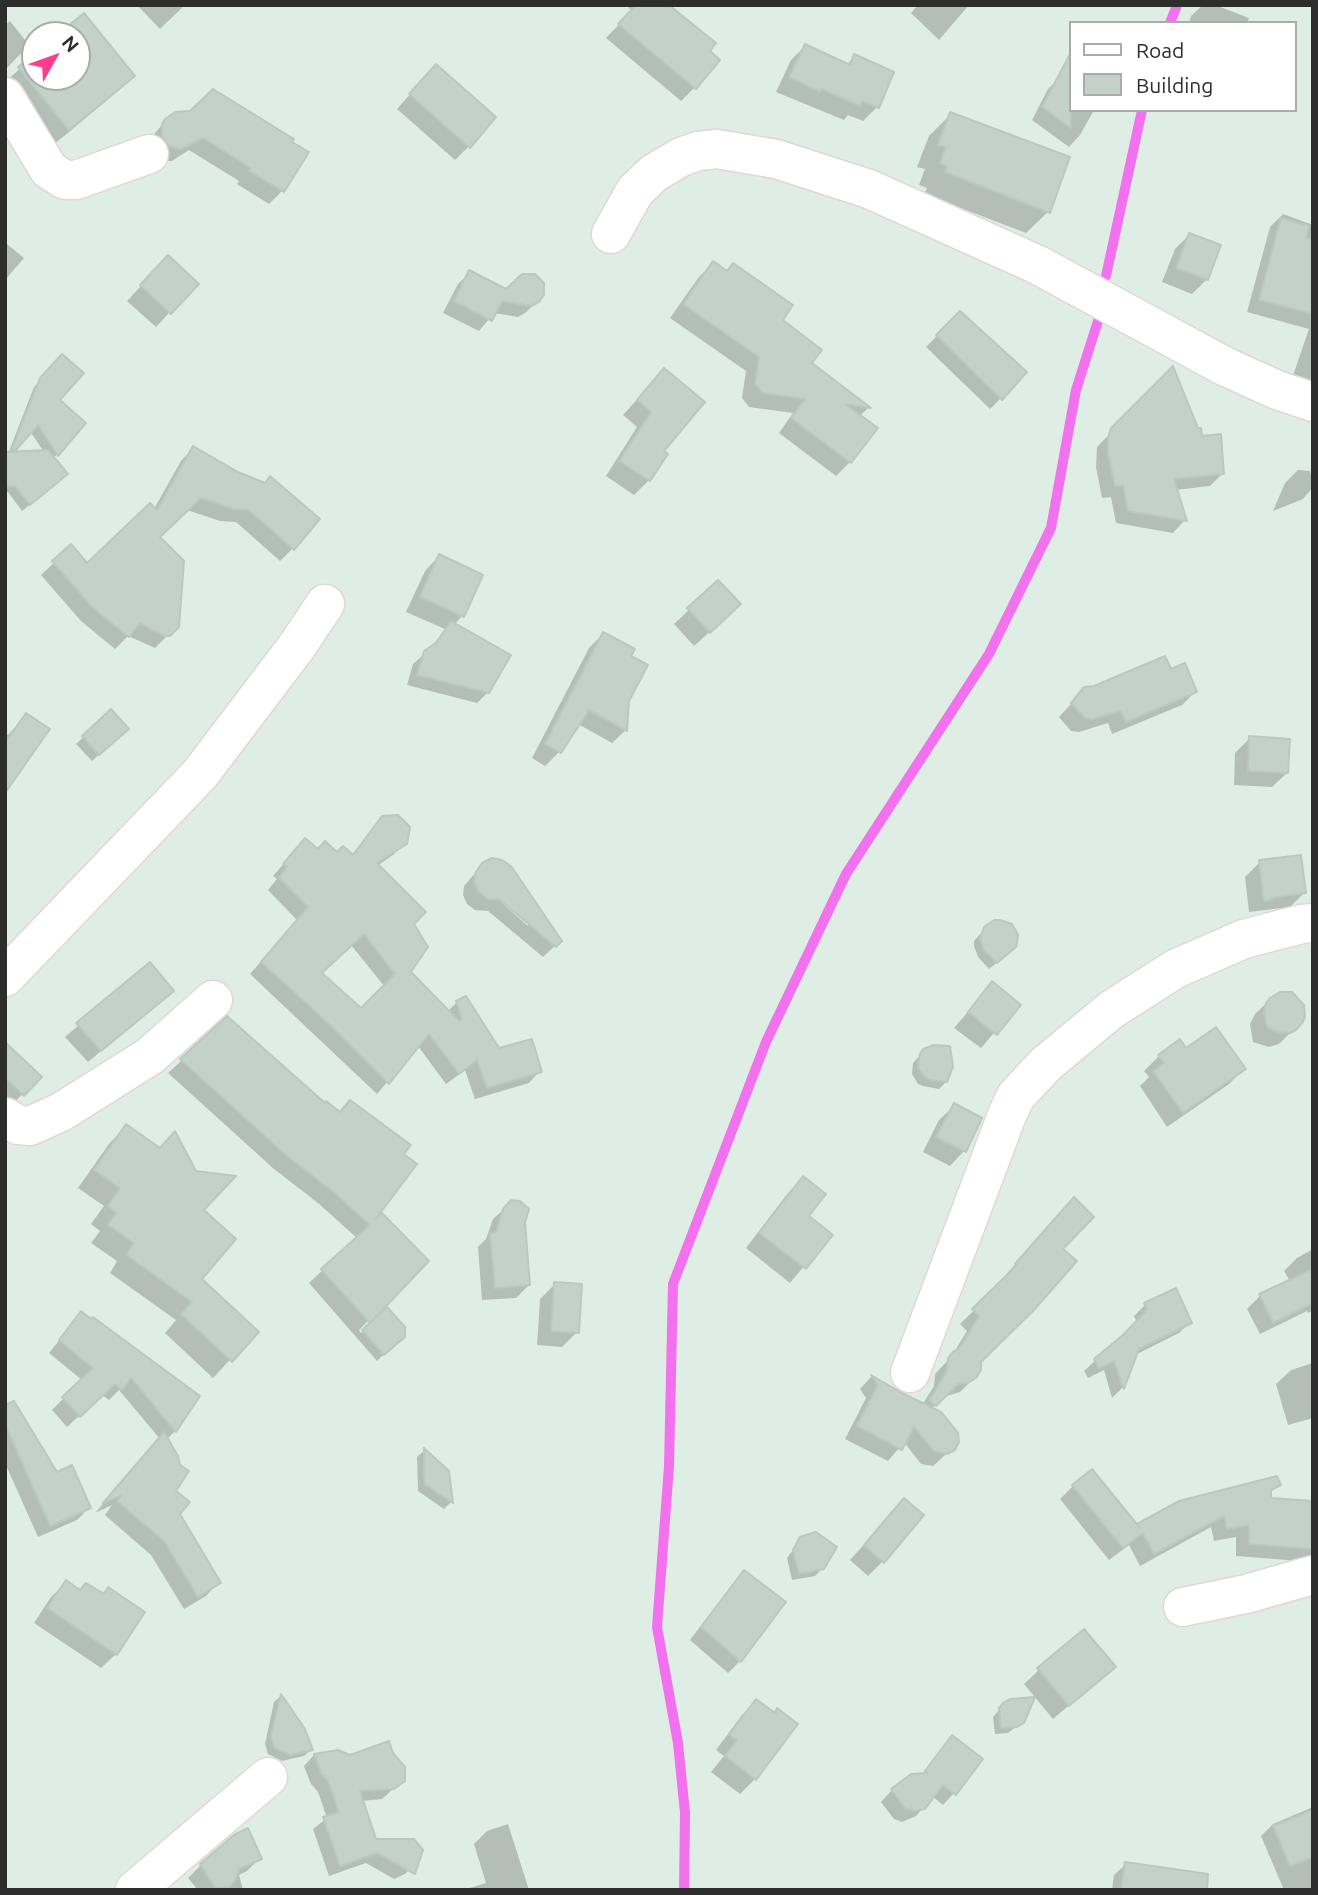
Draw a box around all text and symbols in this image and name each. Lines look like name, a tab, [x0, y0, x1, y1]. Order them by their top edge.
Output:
north arrow	[21, 21, 91, 91]
legend	[1070, 21, 1297, 112]
text: N	[58, 31, 84, 56]
text: Road	[1136, 38, 1184, 62]
text: Building	[1136, 73, 1213, 97]

